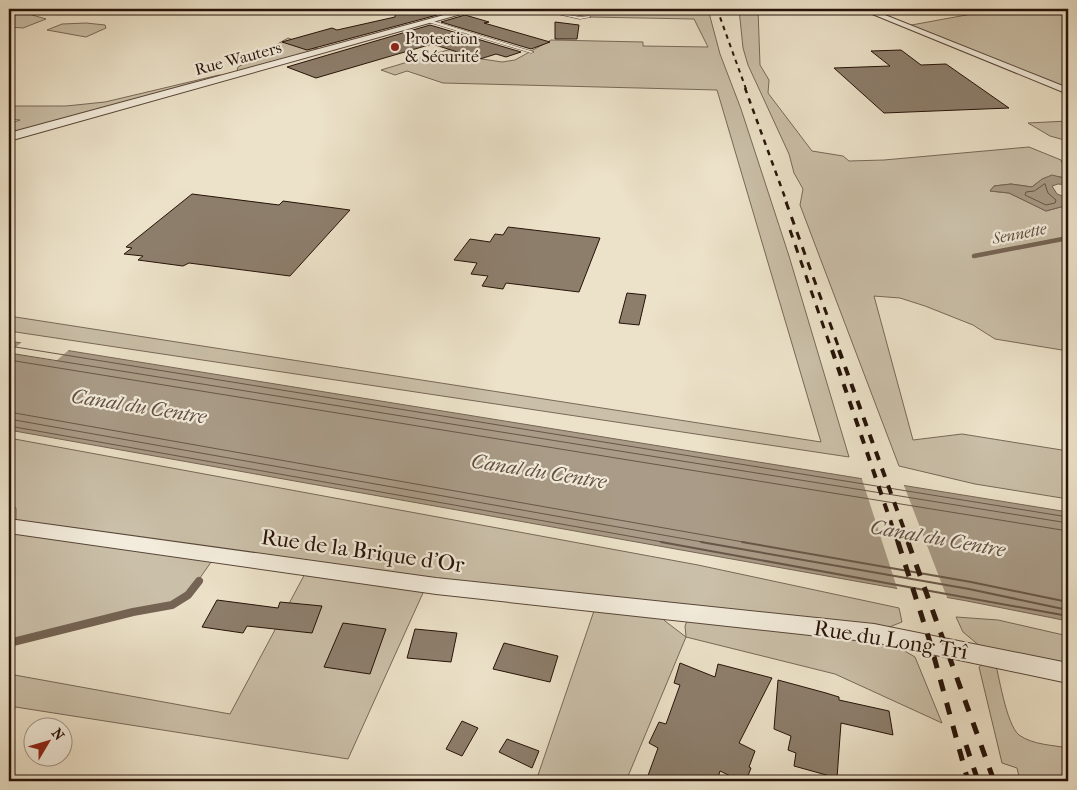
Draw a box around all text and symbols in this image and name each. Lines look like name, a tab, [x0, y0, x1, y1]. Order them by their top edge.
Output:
place label: Protection & Sécurité	[405, 29, 479, 66]
street label: Rue Wauters	[193, 38, 284, 79]
marker: Protection & Sécurité	[389, 41, 401, 53]
water label: Sennette	[989, 219, 1048, 248]
water label: Canal du Centre	[70, 384, 209, 429]
water label: Canal du Centre	[470, 449, 609, 494]
water label: Canal du Centre	[869, 515, 1008, 562]
street label: Rue de la Brique d'Or	[260, 524, 467, 578]
street label: Rue du Long Trî	[812, 615, 970, 665]
north arrow	[22, 718, 72, 768]
text: N	[48, 725, 68, 744]

